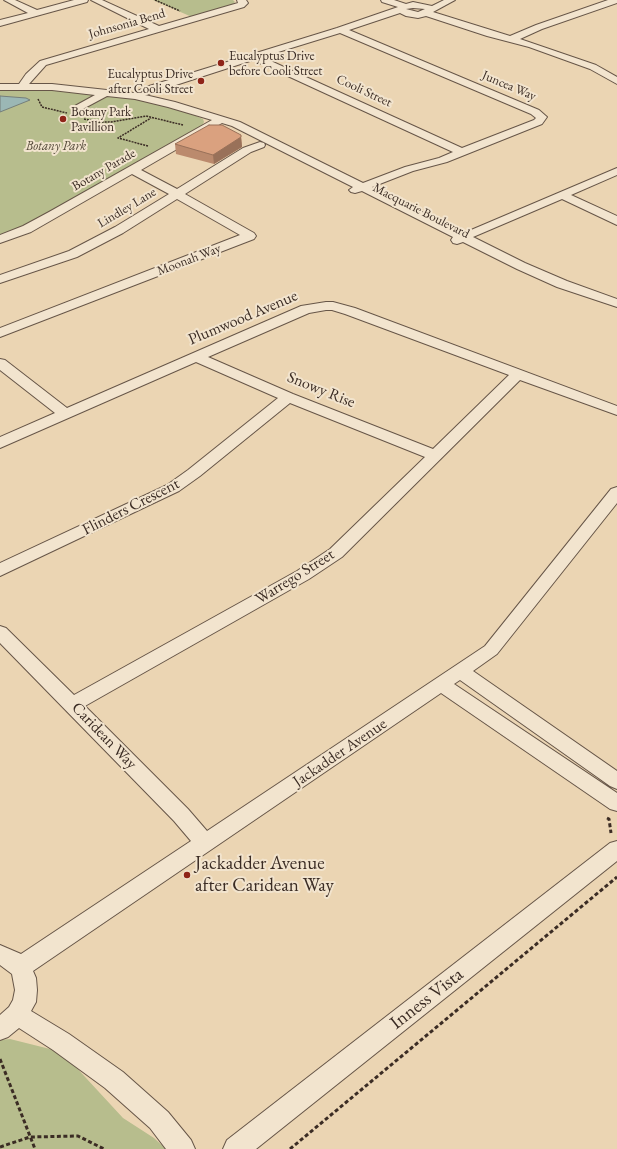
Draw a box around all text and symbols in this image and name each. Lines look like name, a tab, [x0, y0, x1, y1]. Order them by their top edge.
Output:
street label: Johnsonia Bend	[87, 6, 167, 42]
place label: Eucalyptus Drive before Cooli Street	[229, 48, 322, 79]
marker: Eucalyptus Drive before Cooli Street	[216, 58, 226, 68]
place label: Eucalyptus Drive after Cooli Street	[107, 66, 193, 97]
street label: Juncea Way	[480, 68, 538, 104]
street label: Cooli Street	[334, 71, 394, 111]
marker: Eucalyptus Drive after Cooli Street	[196, 76, 206, 86]
place label: Botany Park Pavillion	[71, 104, 131, 135]
marker: Botany Park Pavillion	[58, 114, 68, 124]
park label: Botany Park	[26, 138, 86, 154]
street label: Botany Parade	[69, 146, 139, 194]
street label: Macquarie Boulevard	[370, 180, 472, 242]
street label: Lindley Lane	[95, 184, 159, 232]
street label: Moonah Way	[155, 241, 223, 279]
street label: Plumwood Avenue	[186, 286, 300, 350]
street label: Snowy Rise	[284, 368, 358, 412]
street label: Flinders Crescent	[79, 474, 183, 540]
street label: Warrego Street	[252, 545, 338, 609]
street label: Caridean Way	[67, 699, 141, 773]
street label: Jackadder Avenue	[289, 715, 391, 791]
place label: Jackadder Avenue after Caridean Way	[195, 853, 334, 897]
marker: Jackadder Avenue after Caridean Way	[182, 870, 192, 880]
street label: Inness Vista	[386, 963, 468, 1035]

